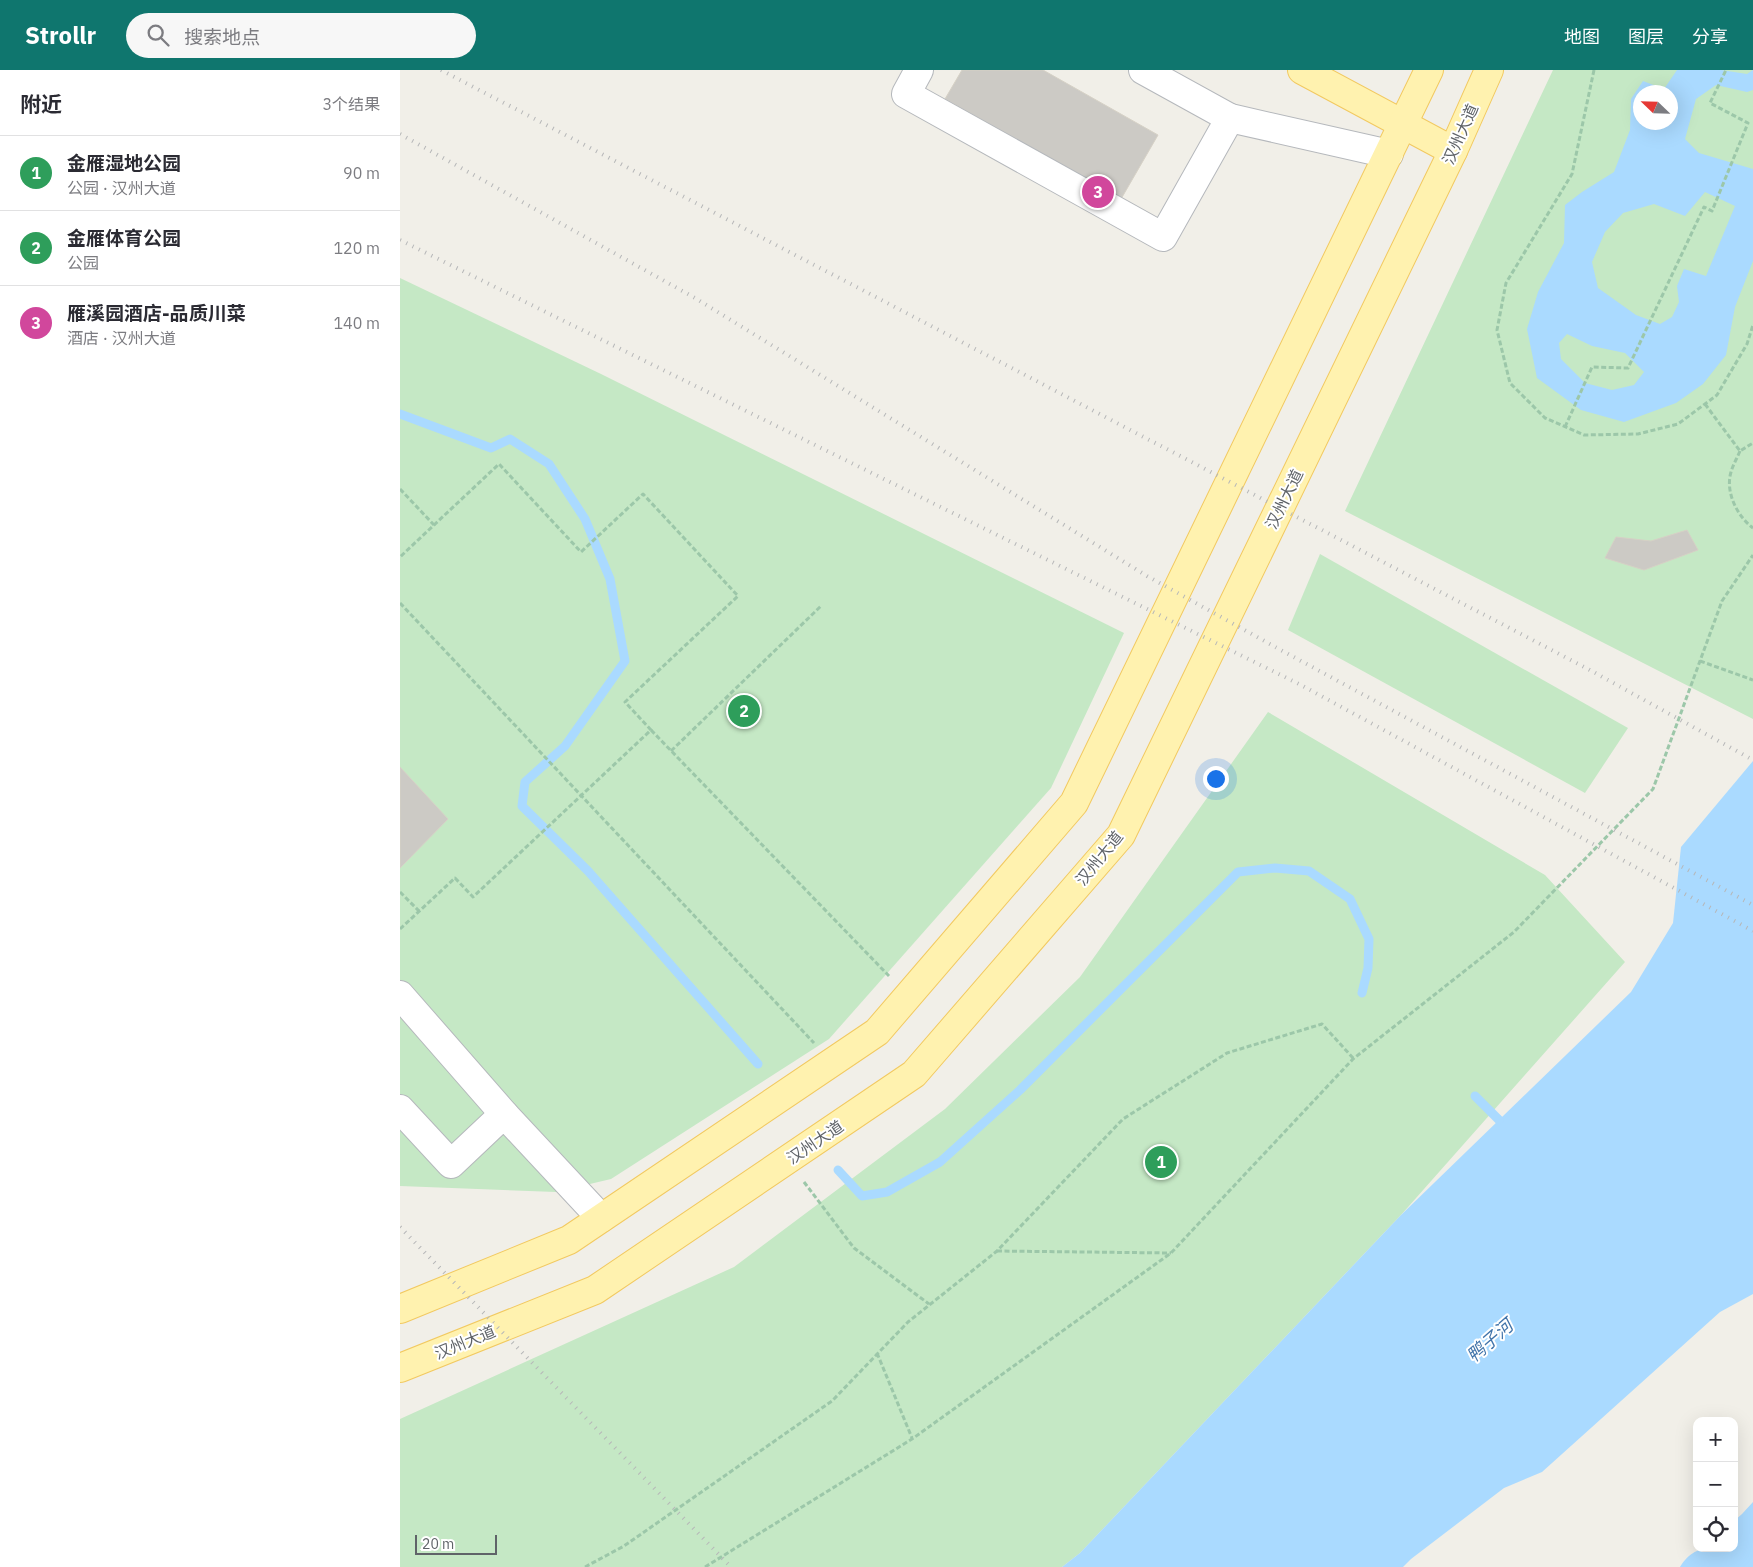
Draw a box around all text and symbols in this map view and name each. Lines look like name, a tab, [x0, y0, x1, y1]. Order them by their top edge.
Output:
search box	[126, 13, 476, 58]
text: Strollr	[25, 19, 96, 51]
icon: search	[144, 21, 172, 49]
text: 搜索地点	[184, 25, 260, 49]
text: 地图	[1564, 25, 1600, 48]
text: 图层	[1628, 25, 1664, 48]
text: 分享	[1692, 25, 1728, 48]
north arrow	[1633, 85, 1678, 130]
text: 附近	[20, 90, 62, 118]
text: 3个结果	[322, 94, 380, 114]
street label: 汉州大道	[1438, 101, 1482, 167]
text: 金雁湿地公园	[67, 151, 181, 175]
text: 1	[31, 163, 41, 183]
text: 90 m	[343, 163, 380, 183]
pin: 3	[1082, 173, 1114, 211]
text: 公园 · 汉州大道	[67, 178, 176, 198]
text: 金雁体育公园	[67, 226, 181, 250]
text: 2	[31, 238, 41, 258]
text: 120 m	[333, 238, 380, 258]
text: 公园	[67, 253, 99, 273]
text: 雁溪园酒店-品质川菜	[67, 301, 246, 325]
text: 3	[31, 313, 41, 333]
text: 140 m	[333, 313, 380, 333]
text: 酒店 · 汉州大道	[67, 328, 176, 348]
street label: 汉州大道	[1261, 466, 1307, 532]
pin: 2	[728, 692, 760, 730]
your location	[1203, 766, 1229, 792]
street label: 汉州大道	[1071, 827, 1127, 889]
street label: 汉州大道	[783, 1116, 847, 1168]
pin: 1	[1145, 1143, 1177, 1181]
water label: 鸭子河	[1462, 1312, 1520, 1367]
street label: 汉州大道	[432, 1321, 498, 1363]
map controls	[1693, 1417, 1738, 1552]
button: +	[1693, 1417, 1738, 1462]
button: −	[1693, 1462, 1738, 1507]
button: locate	[1693, 1507, 1738, 1552]
scale bar	[415, 1532, 498, 1555]
text: 20 m	[422, 1535, 454, 1553]

